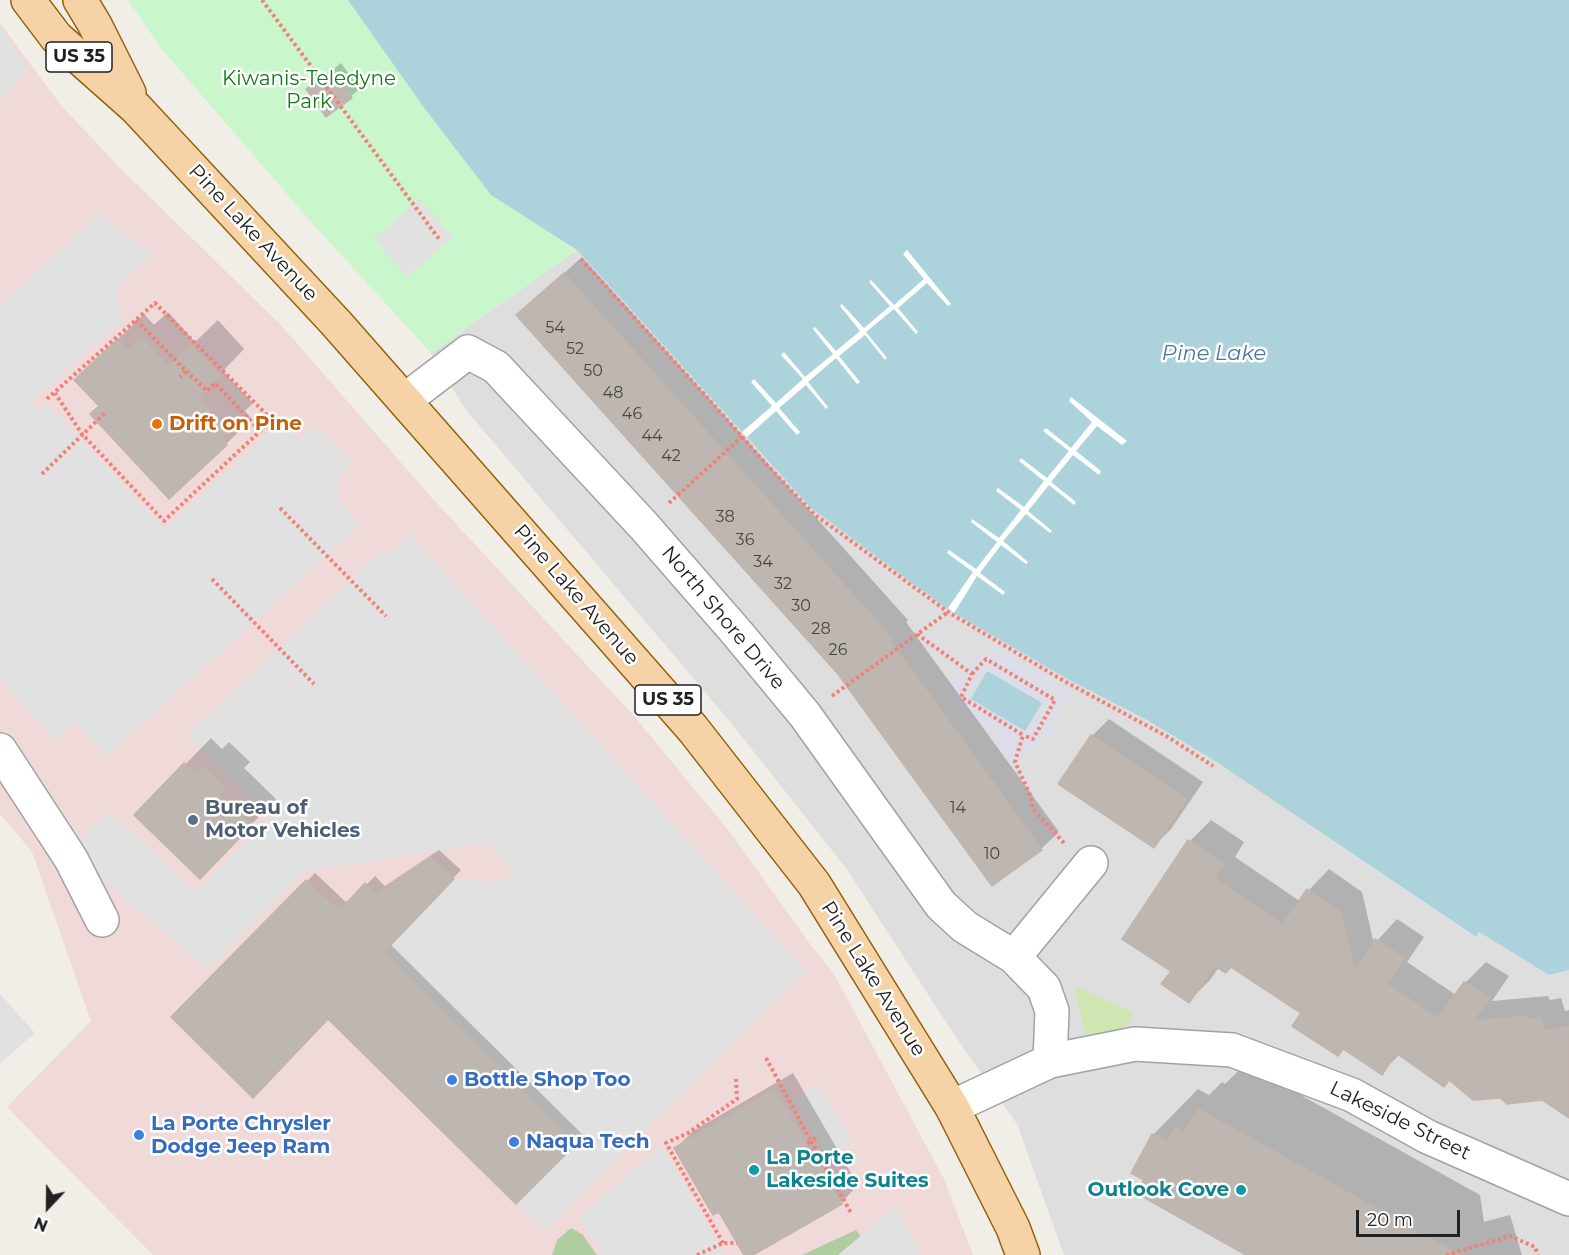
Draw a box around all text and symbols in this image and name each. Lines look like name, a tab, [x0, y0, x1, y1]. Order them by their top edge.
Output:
road number: US 35	[46, 42, 112, 72]
park label: Kiwanis-Teledyne Park	[222, 67, 396, 114]
street label: Pine Lake Avenue	[183, 160, 323, 306]
house number: 54	[545, 318, 565, 338]
house number: 52	[566, 339, 584, 359]
water label: Pine Lake	[1162, 341, 1266, 367]
house number: 50	[583, 361, 603, 381]
house number: 48	[603, 383, 623, 403]
house number: 46	[622, 404, 642, 424]
place label: Drift on Pine	[169, 412, 302, 436]
marker: Drift on Pine	[150, 417, 164, 431]
house number: 44	[641, 426, 663, 446]
house number: 42	[661, 446, 681, 466]
house number: 38	[715, 507, 735, 527]
street label: Pine Lake Avenue	[508, 520, 644, 670]
house number: 36	[736, 530, 754, 550]
street label: North Shore Drive	[656, 541, 790, 695]
house number: 34	[753, 552, 773, 572]
house number: 32	[774, 574, 792, 594]
house number: 30	[791, 596, 811, 616]
house number: 28	[811, 619, 831, 639]
house number: 26	[829, 640, 847, 660]
road number: US 35	[635, 685, 701, 715]
place label: Bureau of Motor Vehicles	[205, 796, 360, 843]
house number: 14	[950, 798, 966, 818]
marker: Bureau of Motor Vehicles	[186, 813, 200, 827]
house number: 10	[984, 844, 1000, 864]
street label: Pine Lake Avenue	[816, 897, 930, 1061]
place label: Bottle Shop Too	[464, 1068, 631, 1092]
marker: Bottle Shop Too	[445, 1073, 459, 1087]
street label: Lakeside Street	[1326, 1077, 1474, 1165]
place label: La Porte Chrysler Dodge Jeep Ram	[151, 1112, 331, 1159]
marker: La Porte Chrysler Dodge Jeep Ram	[132, 1128, 146, 1142]
place label: Naqua Tech	[526, 1130, 650, 1154]
marker: Naqua Tech	[507, 1135, 521, 1149]
place label: La Porte Lakeside Suites	[766, 1146, 929, 1193]
marker: La Porte Lakeside Suites	[747, 1163, 761, 1177]
north arrow	[18, 1177, 78, 1237]
place label: Outlook Cove	[1088, 1178, 1229, 1202]
marker: Outlook Cove	[1234, 1183, 1248, 1197]
scale bar	[1359, 1198, 1462, 1236]
text: 20 m	[1367, 1209, 1413, 1231]
text: N	[32, 1213, 51, 1235]

